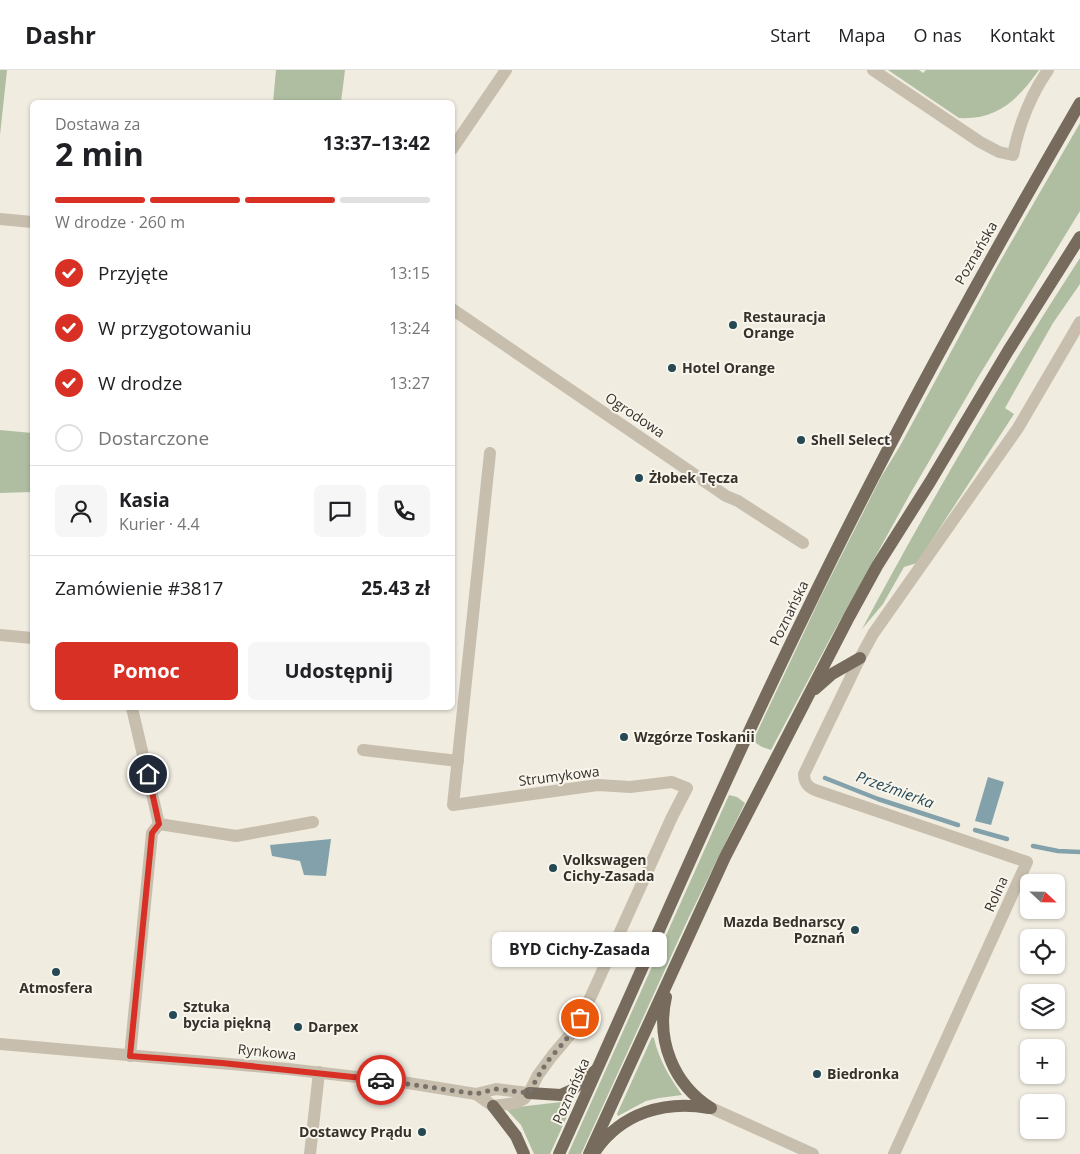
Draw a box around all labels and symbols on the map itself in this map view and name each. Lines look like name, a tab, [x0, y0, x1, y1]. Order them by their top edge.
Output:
street label: Poznańska	[950, 218, 1001, 288]
place label: Restauracja Orange	[743, 307, 826, 342]
marker: Restauracja Orange	[727, 319, 739, 331]
place label: Hotel Orange	[682, 358, 775, 377]
marker: Hotel Orange	[666, 362, 678, 374]
street label: Ogrodowa	[602, 388, 669, 442]
place label: Shell Select	[811, 430, 890, 449]
marker: Shell Select	[795, 434, 807, 446]
place label: Żłobek Tęcza	[649, 468, 738, 487]
marker: Żłobek Tęcza	[633, 472, 645, 484]
street label: Poznańska	[765, 577, 812, 648]
place label: Wzgórze Toskanii	[634, 727, 755, 746]
marker: Wzgórze Toskanii	[618, 731, 630, 743]
pin	[127, 753, 169, 795]
street label: Strumykowa	[517, 761, 600, 790]
water label: Przeźmierka	[854, 766, 937, 813]
place label: Volkswagen Cichy-Zasada	[563, 850, 654, 885]
marker: Volkswagen Cichy-Zasada	[547, 862, 559, 874]
street label: Rolna	[979, 873, 1012, 915]
north arrow	[1020, 874, 1065, 919]
place label: Mazda Bednarscy Poznań	[723, 912, 845, 947]
marker: Mazda Bednarscy Poznań	[849, 924, 861, 936]
callout: BYD Cichy-Zasada	[492, 933, 668, 968]
marker: Atmosfera	[50, 966, 62, 978]
place label: Atmosfera	[19, 978, 93, 997]
place label: Sztuka bycia piękną	[183, 997, 271, 1032]
pin	[559, 997, 601, 1039]
marker: Sztuka bycia piękną	[167, 1009, 179, 1021]
place label: Darpex	[308, 1017, 359, 1036]
marker: Darpex	[292, 1021, 304, 1033]
street label: Rynkowa	[237, 1039, 297, 1064]
courier	[356, 1055, 406, 1105]
street label: Poznańska	[548, 1055, 593, 1127]
place label: Biedronka	[827, 1064, 899, 1083]
marker: Biedronka	[811, 1068, 823, 1080]
place label: Dostawcy Prądu	[299, 1122, 412, 1141]
marker: Dostawcy Prądu	[416, 1126, 428, 1138]

